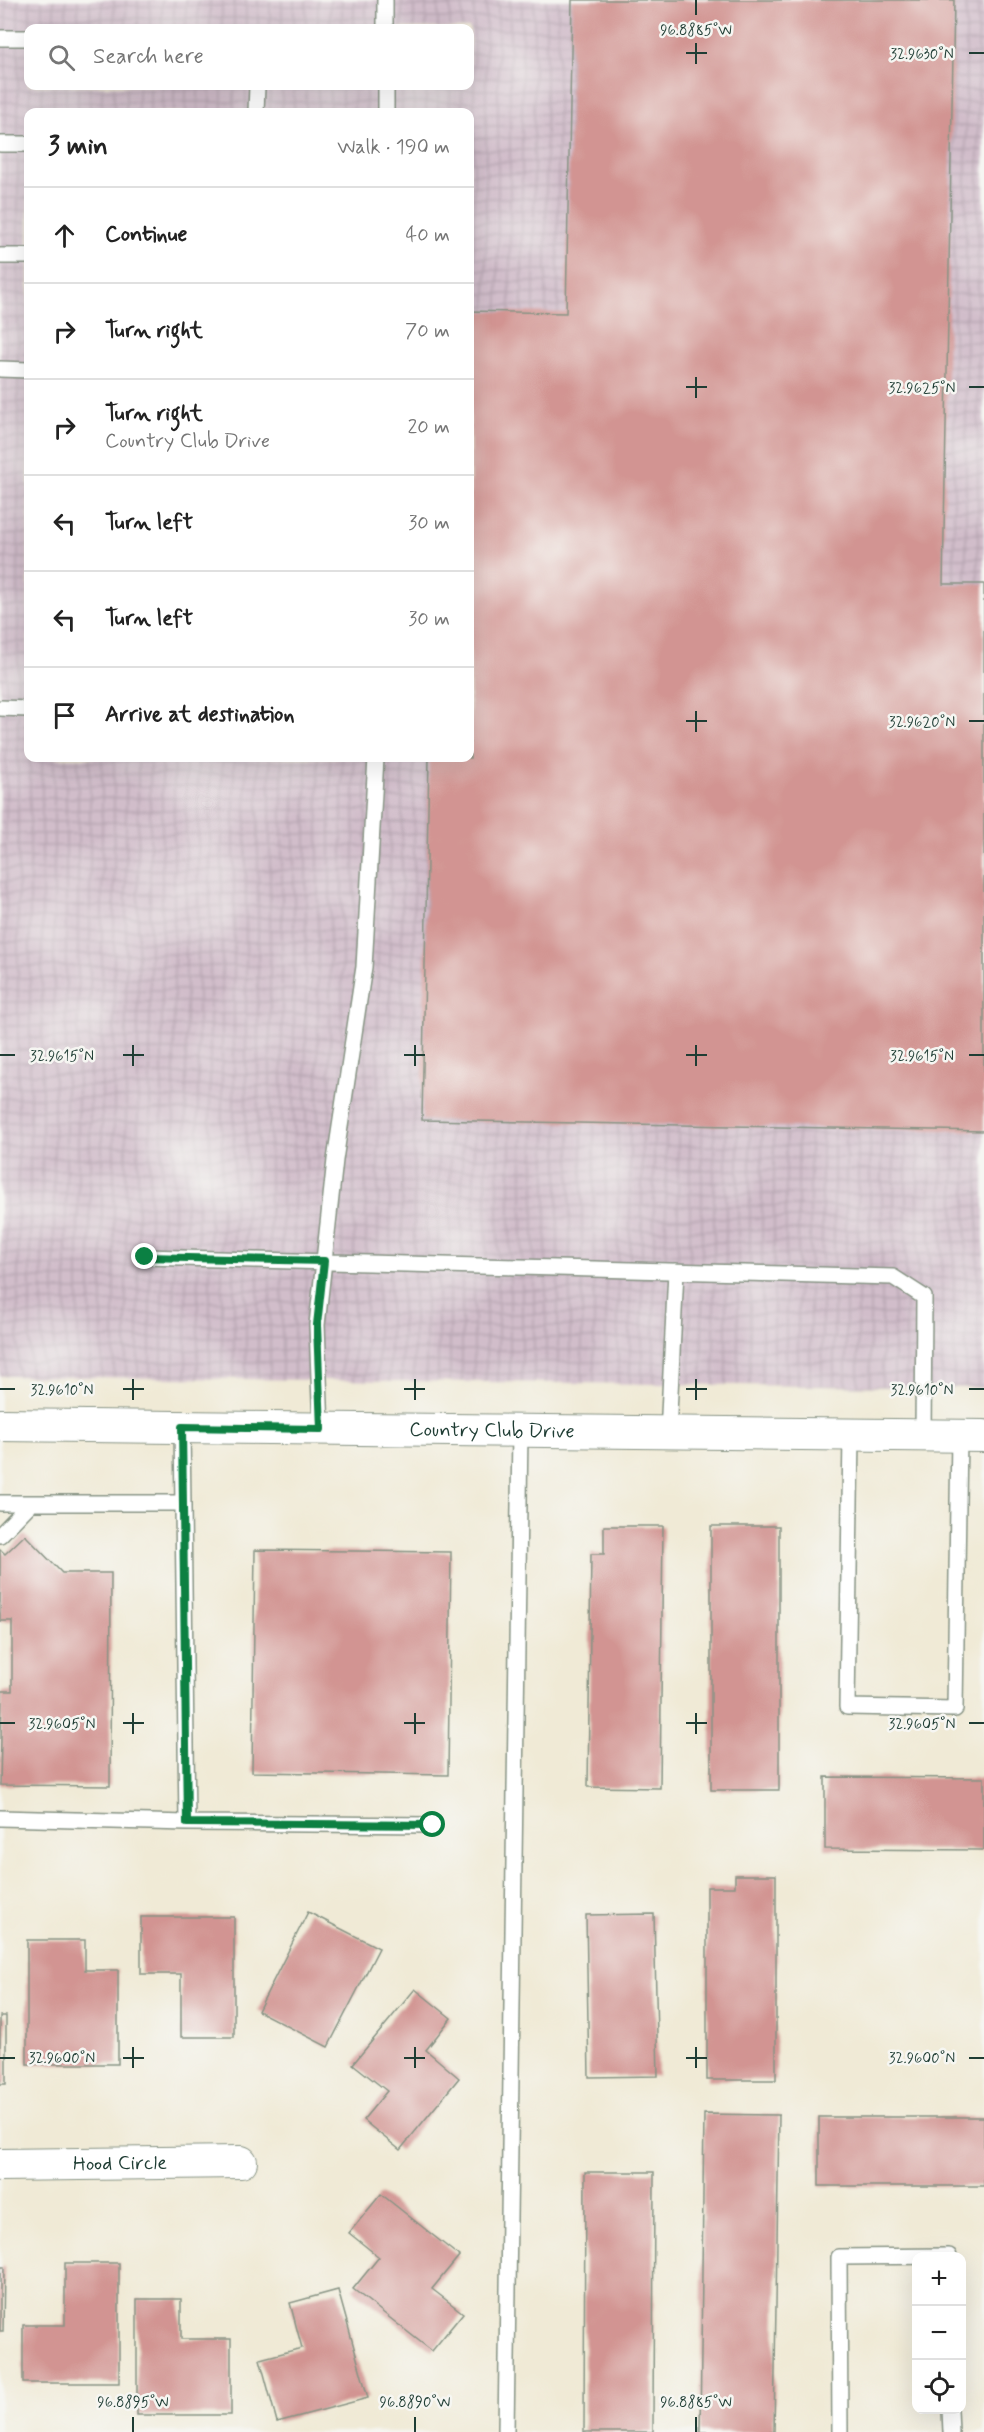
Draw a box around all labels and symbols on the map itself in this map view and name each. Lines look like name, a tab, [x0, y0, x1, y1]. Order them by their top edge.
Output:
text: 96.8885°W	[660, 21, 732, 41]
text: 32.9630°N	[890, 45, 954, 65]
text: 32.9625°N	[889, 379, 955, 399]
text: 32.9620°N	[889, 713, 955, 733]
text: 32.9615°N	[30, 1047, 94, 1067]
text: 32.9615°N	[890, 1047, 954, 1067]
route end	[131, 1243, 157, 1269]
text: 32.9610°N	[30, 1381, 94, 1401]
text: 32.9610°N	[890, 1381, 954, 1401]
street label: Country Club Drive	[409, 1416, 575, 1445]
text: 32.9605°N	[29, 1715, 95, 1735]
text: 32.9605°N	[889, 1715, 955, 1735]
route start	[419, 1811, 445, 1837]
text: 32.9600°N	[29, 2049, 95, 2069]
text: 32.9600°N	[889, 2049, 955, 2069]
street label: Hood Circle	[73, 2149, 167, 2178]
text: 96.8895°W	[97, 2393, 169, 2413]
text: 96.8890°W	[380, 2393, 450, 2413]
text: 96.8885°W	[660, 2393, 732, 2413]

